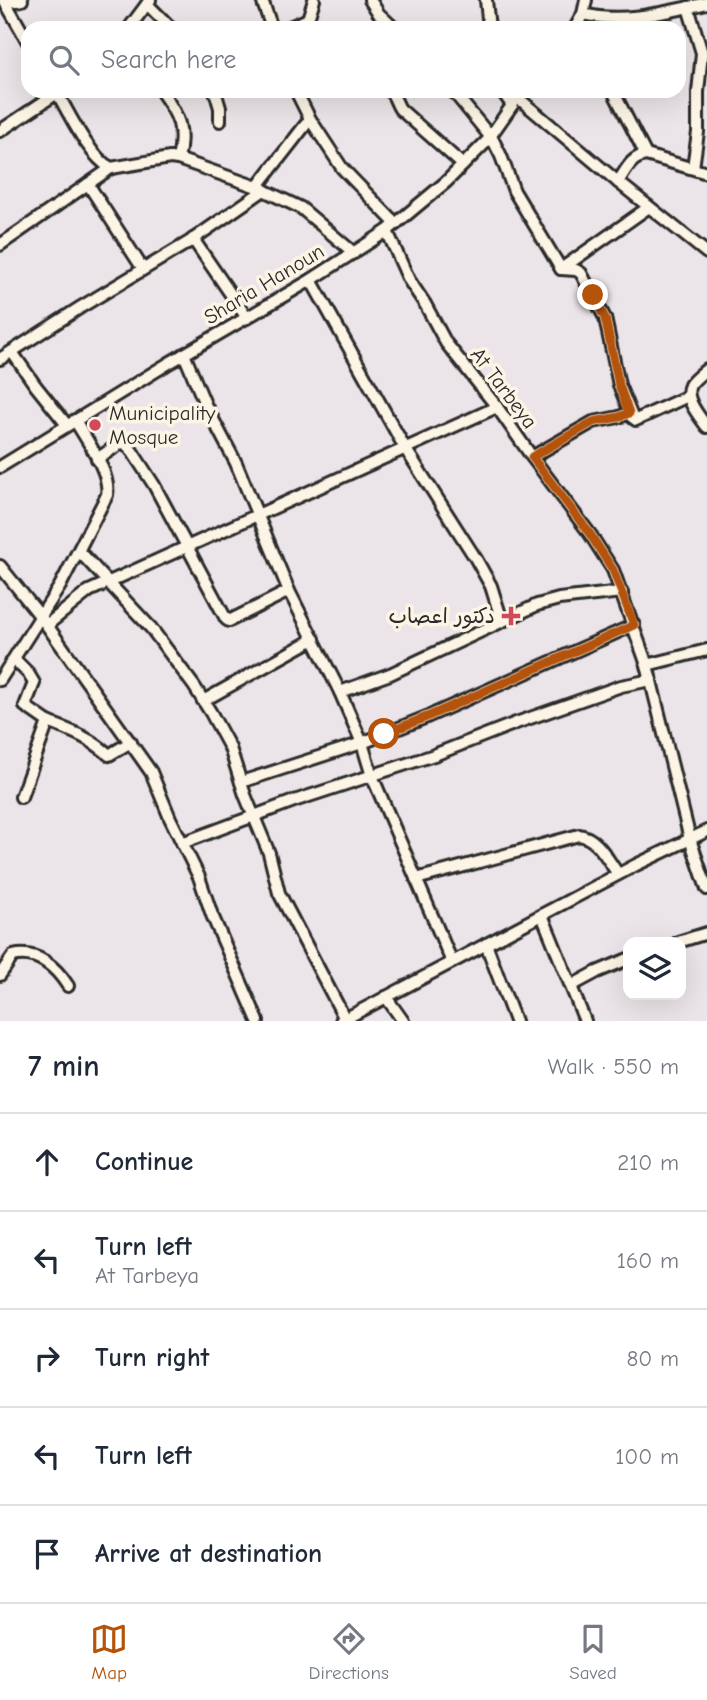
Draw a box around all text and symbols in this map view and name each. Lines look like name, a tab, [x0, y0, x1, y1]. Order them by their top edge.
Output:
search box	[21, 21, 686, 98]
icon: search	[45, 41, 83, 79]
text: Search here	[101, 45, 236, 75]
street label: Sharia Hanoun	[200, 239, 328, 329]
route end	[577, 279, 608, 310]
street label: At Tarbeya	[466, 343, 542, 433]
place label: Municipality Mosque	[109, 401, 216, 449]
marker: Municipality Mosque	[87, 417, 103, 433]
place label: دكتور اعصاب	[389, 604, 495, 629]
marker: دكتور اعصاب	[501, 606, 521, 626]
route start	[368, 718, 399, 749]
map controls	[623, 937, 686, 1000]
button: layers	[623, 937, 686, 1000]
text: 7 min	[28, 1049, 100, 1084]
text: Walk · 550 m	[548, 1053, 679, 1080]
icon: ahead	[28, 1143, 66, 1181]
text: Continue	[95, 1147, 193, 1177]
text: 210 m	[617, 1149, 679, 1176]
text: Turn left	[95, 1232, 192, 1262]
icon: left	[28, 1241, 66, 1279]
text: 160 m	[617, 1247, 679, 1274]
text: At Tarbeya	[95, 1262, 199, 1289]
icon: right	[28, 1339, 66, 1377]
text: Turn right	[95, 1343, 209, 1373]
text: 80 m	[626, 1345, 679, 1372]
icon: left	[28, 1437, 66, 1475]
text: Turn left	[95, 1441, 192, 1471]
text: 100 m	[615, 1443, 679, 1470]
icon: arrive	[28, 1535, 66, 1573]
text: Arrive at destination	[95, 1539, 322, 1569]
tab: Map	[90, 1620, 128, 1684]
tab: Directions	[309, 1620, 389, 1684]
tab: Saved	[569, 1620, 617, 1684]

